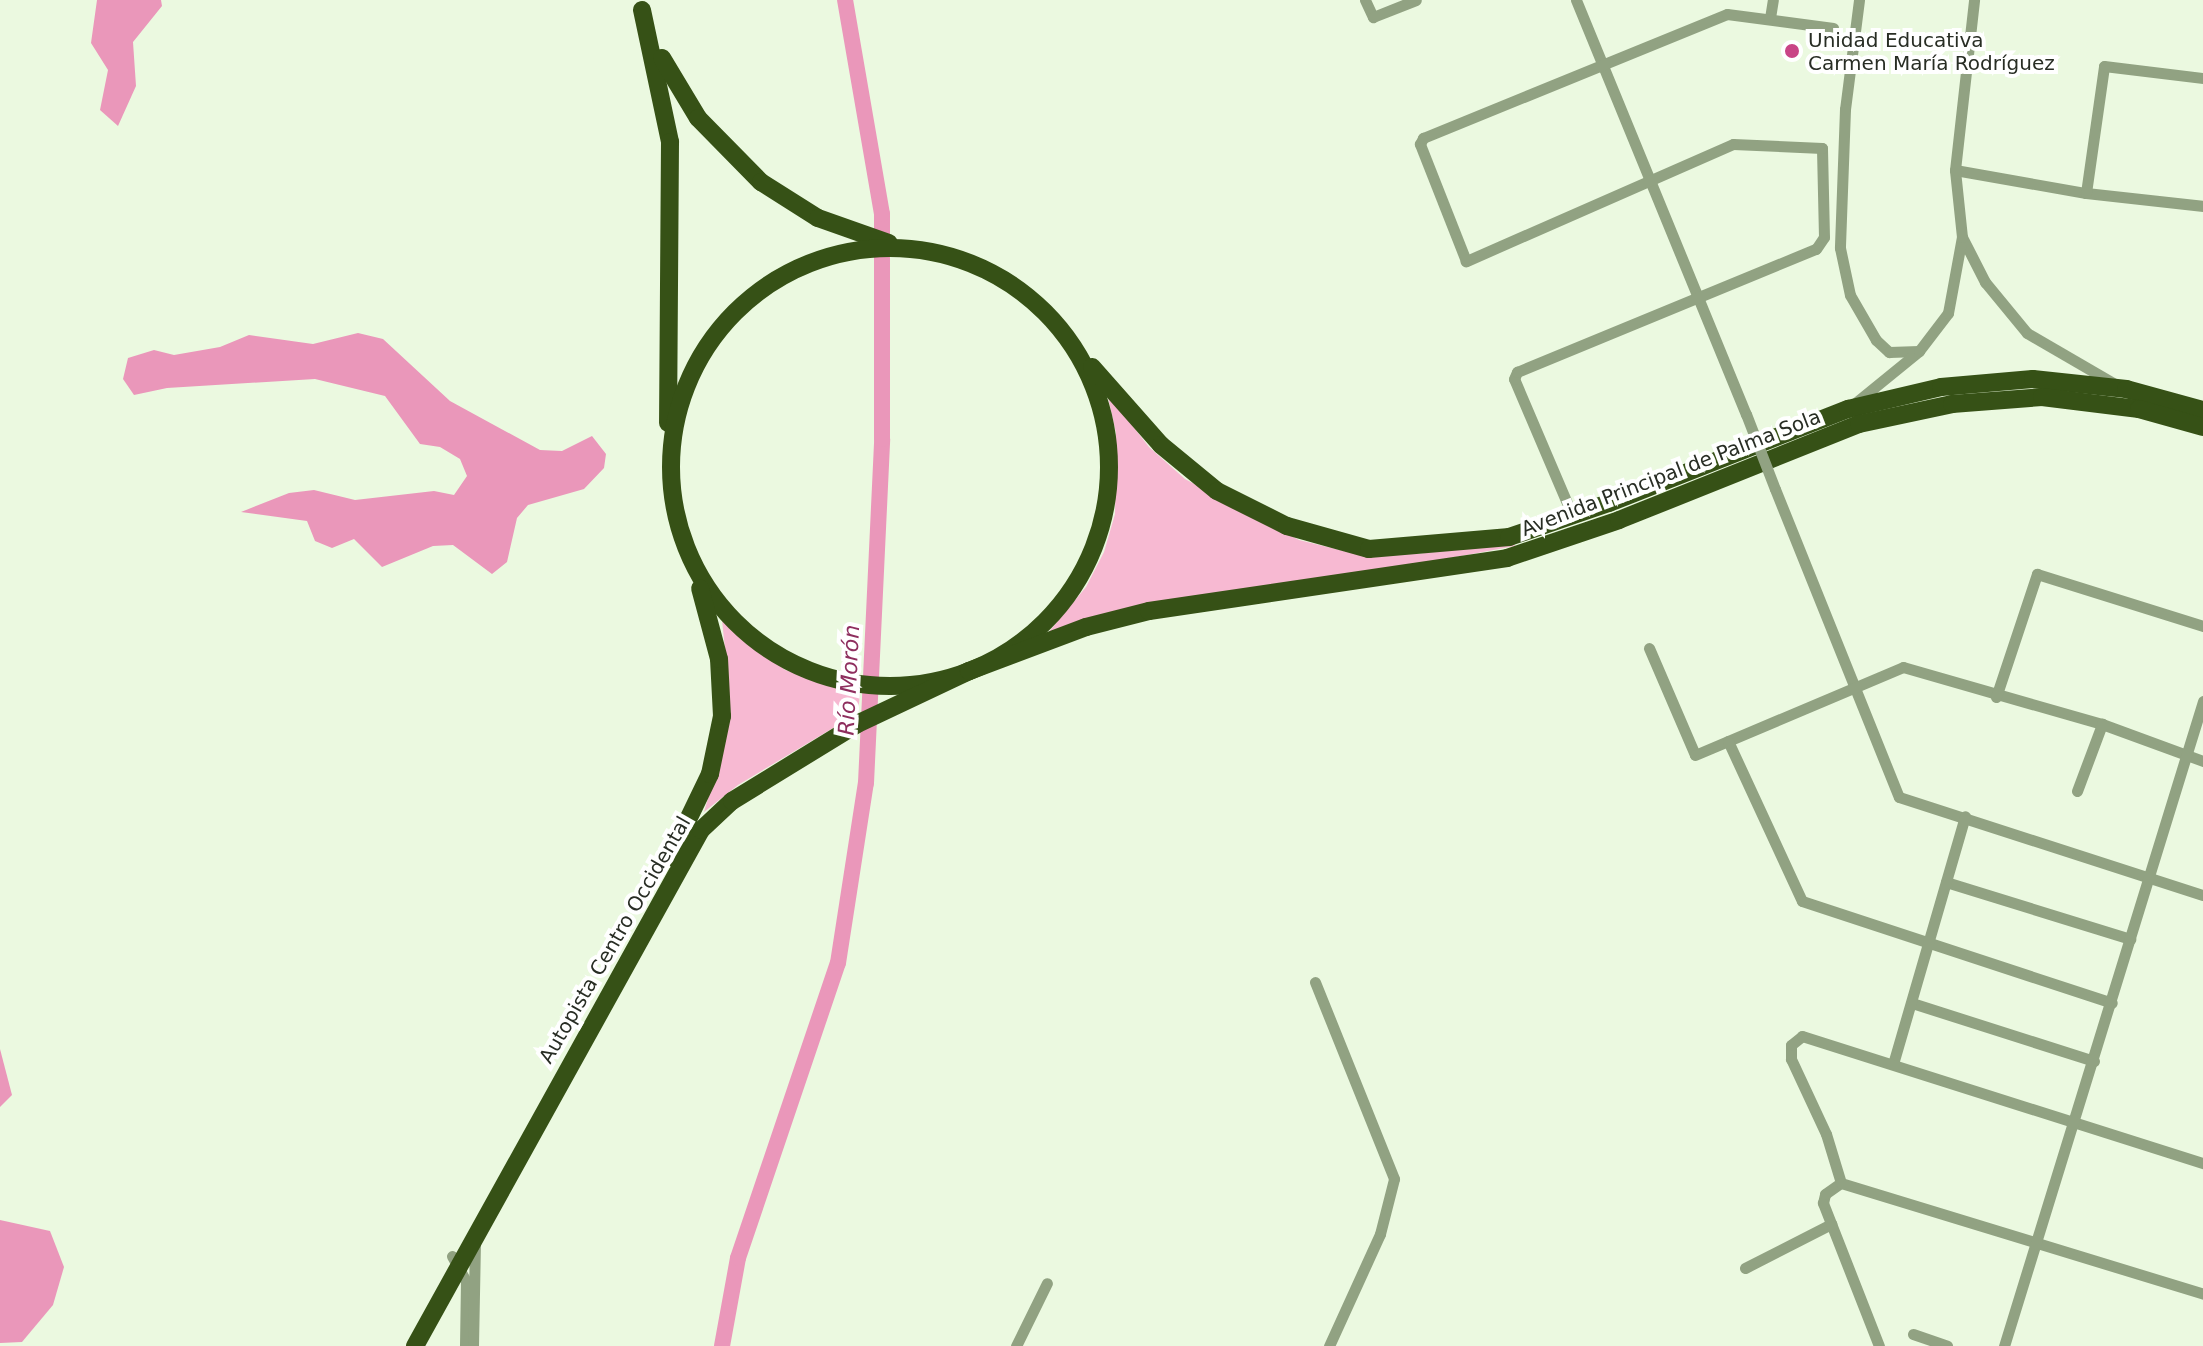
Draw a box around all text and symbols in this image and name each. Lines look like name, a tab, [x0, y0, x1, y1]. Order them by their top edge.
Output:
place label: Unidad Educativa Carmen María Rodríguez	[1808, 28, 2055, 75]
marker: Unidad Educativa Carmen María Rodríguez	[1783, 42, 1801, 60]
street label: Avenida Principal de Palma Sola	[1518, 405, 1824, 541]
water label: Río Morón	[833, 624, 865, 736]
street label: Autopista Centro Occidental	[534, 812, 696, 1068]

